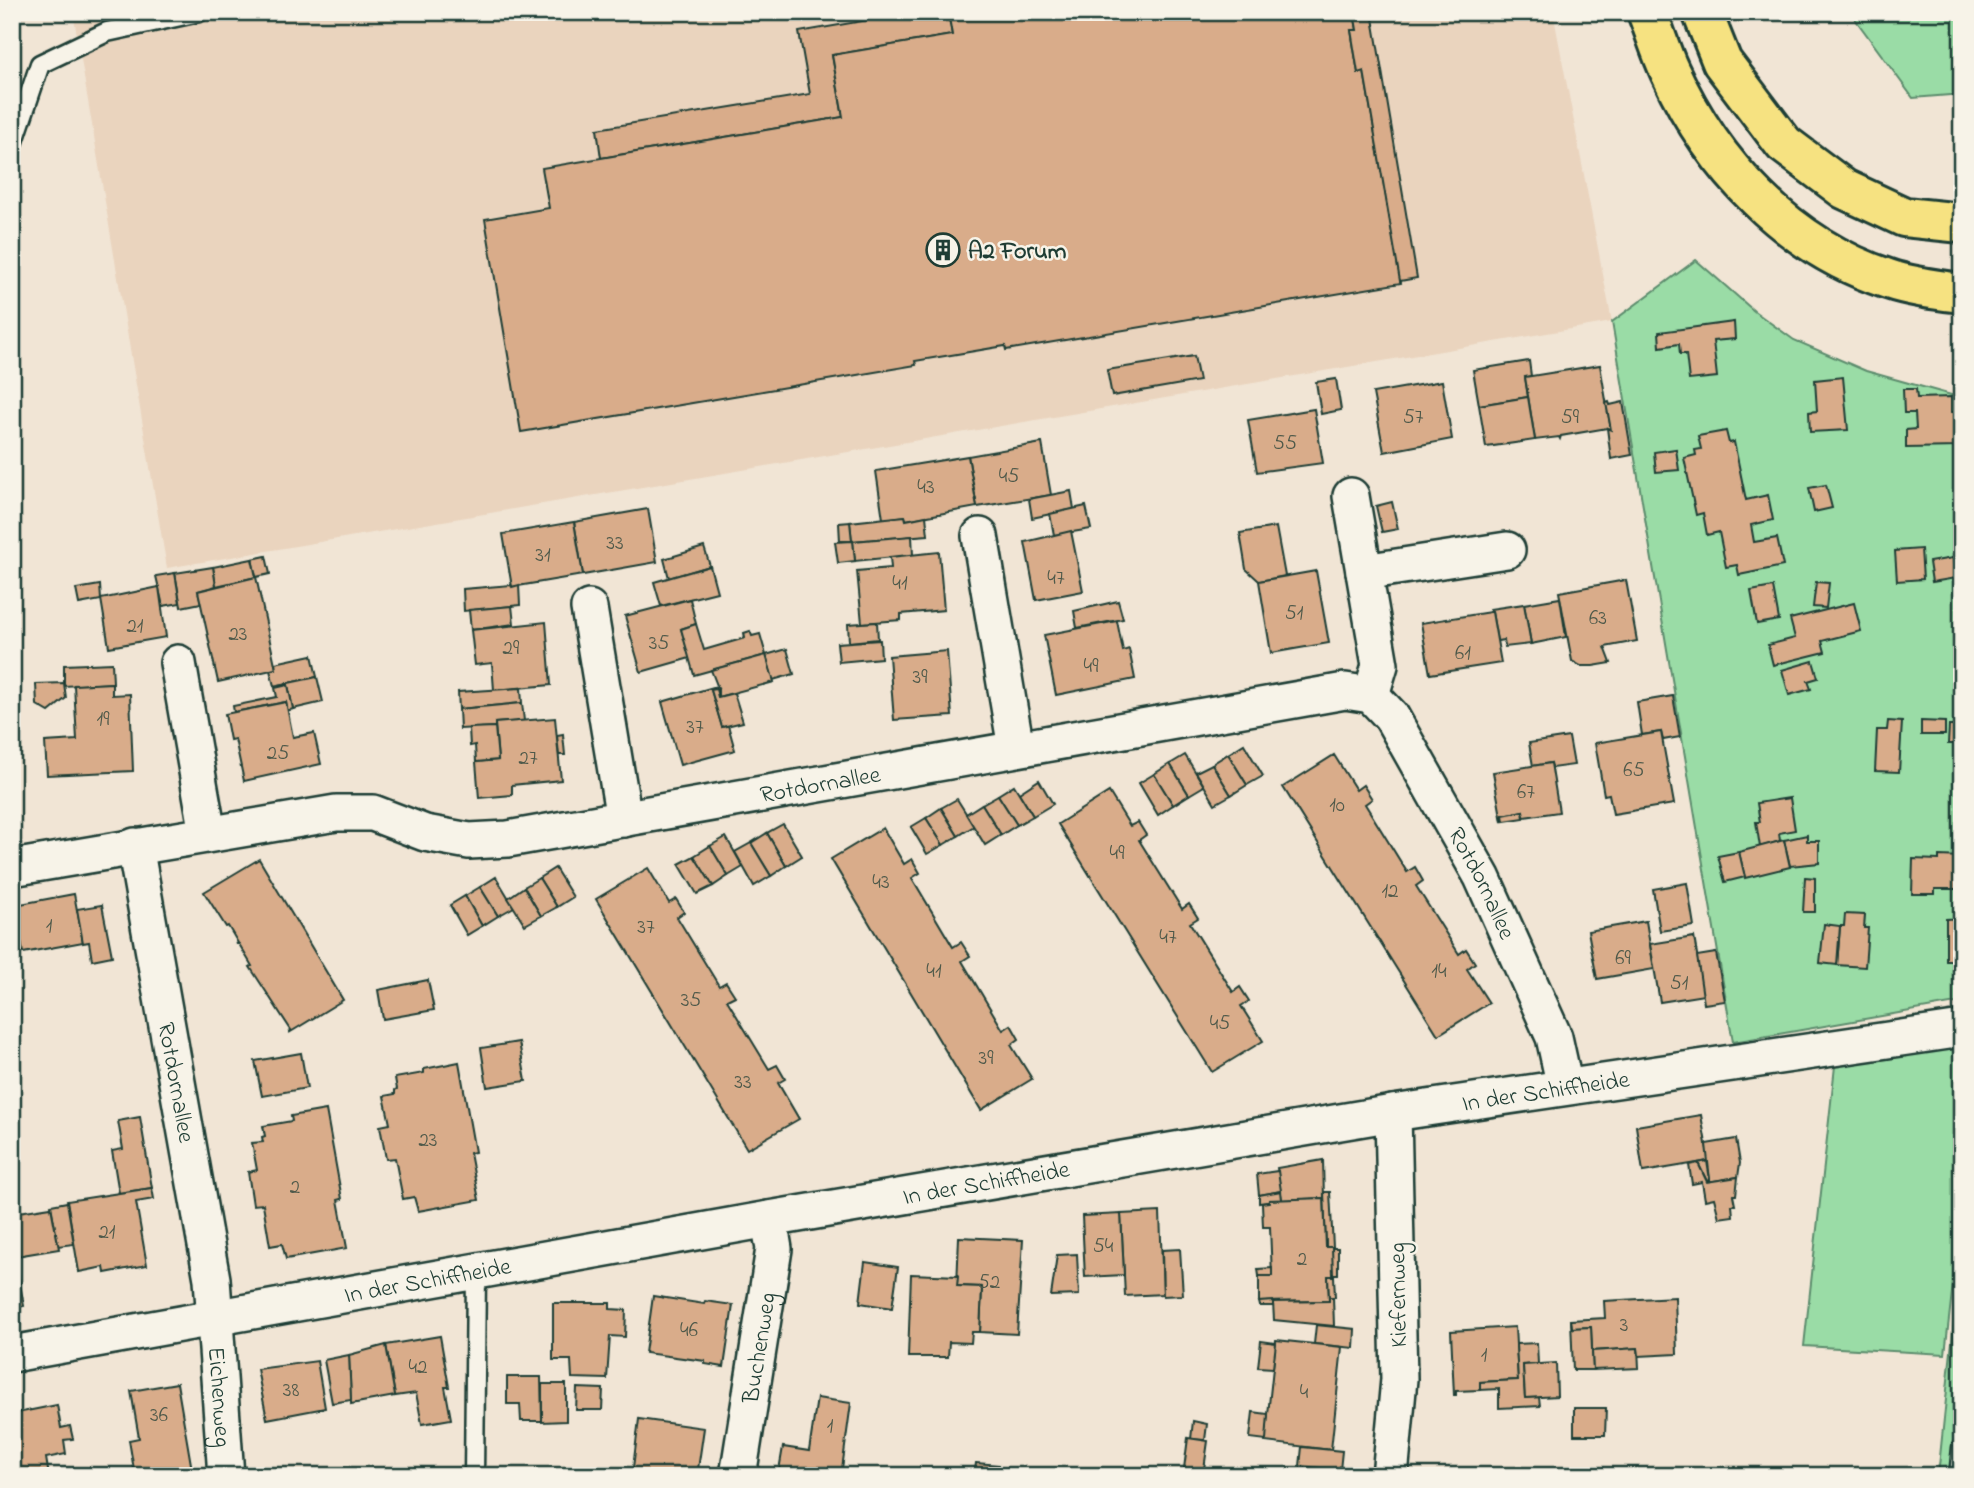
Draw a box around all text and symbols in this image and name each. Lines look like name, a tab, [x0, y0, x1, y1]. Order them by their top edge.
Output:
building icon: A2 Forum	[924, 231, 962, 269]
place label: A2 Forum	[968, 235, 1067, 270]
house number: 57	[1403, 403, 1424, 433]
house number: 59	[1561, 403, 1580, 433]
house number: 55	[1273, 429, 1297, 459]
house number: 45	[999, 462, 1019, 492]
house number: 43	[917, 473, 935, 503]
house number: 33	[606, 529, 624, 559]
house number: 31	[535, 541, 551, 571]
house number: 47	[1047, 564, 1065, 594]
house number: 41	[892, 569, 908, 599]
house number: 51	[1285, 599, 1304, 629]
house number: 63	[1589, 604, 1607, 634]
house number: 21	[126, 612, 144, 642]
house number: 23	[228, 620, 248, 650]
house number: 35	[649, 629, 669, 659]
house number: 29	[503, 634, 520, 664]
house number: 61	[1455, 639, 1471, 669]
house number: 49	[1084, 652, 1099, 682]
house number: 39	[913, 663, 928, 693]
house number: 19	[97, 705, 110, 735]
house number: 37	[686, 713, 704, 743]
house number: 25	[267, 739, 289, 769]
house number: 27	[518, 744, 538, 774]
house number: 65	[1623, 756, 1645, 786]
street label: Rotdornallee	[757, 758, 884, 814]
house number: 67	[1517, 778, 1535, 808]
house number: 10	[1329, 791, 1345, 821]
street label: Rotdornallee	[1437, 822, 1523, 946]
house number: 49	[1110, 839, 1125, 869]
house number: 43	[872, 868, 890, 898]
house number: 12	[1381, 877, 1399, 907]
house number: 1	[46, 912, 53, 942]
house number: 37	[637, 913, 655, 943]
house number: 47	[1159, 923, 1177, 953]
house number: 69	[1615, 944, 1631, 974]
house number: 41	[926, 957, 942, 987]
house number: 14	[1431, 957, 1447, 987]
house number: 51	[1670, 969, 1689, 999]
house number: 35	[681, 986, 701, 1016]
house number: 45	[1210, 1009, 1230, 1039]
street label: Rotdornallee	[147, 1020, 202, 1146]
house number: 39	[979, 1044, 994, 1074]
street label: In der Schiffheide	[1460, 1063, 1632, 1123]
house number: 33	[734, 1068, 752, 1098]
house number: 23	[418, 1126, 438, 1156]
street label: In der Schiffheide	[900, 1153, 1073, 1216]
house number: 2	[290, 1173, 300, 1203]
house number: 21	[98, 1218, 116, 1248]
house number: 54	[1093, 1232, 1114, 1262]
street label: Kiefernweg	[1381, 1242, 1418, 1348]
house number: 2	[1297, 1245, 1307, 1275]
street label: In der Schiffheide	[342, 1250, 514, 1314]
house number: 52	[978, 1268, 1000, 1298]
street label: Buchenweg	[735, 1290, 787, 1407]
house number: 3	[1620, 1311, 1628, 1341]
house number: 46	[680, 1316, 698, 1346]
house number: 1	[1481, 1341, 1488, 1371]
street label: Eichenweg	[197, 1346, 239, 1449]
house number: 42	[408, 1353, 428, 1383]
house number: 38	[283, 1376, 299, 1406]
house number: 4	[1300, 1378, 1309, 1408]
house number: 36	[150, 1401, 168, 1431]
house number: 1	[827, 1412, 834, 1442]

